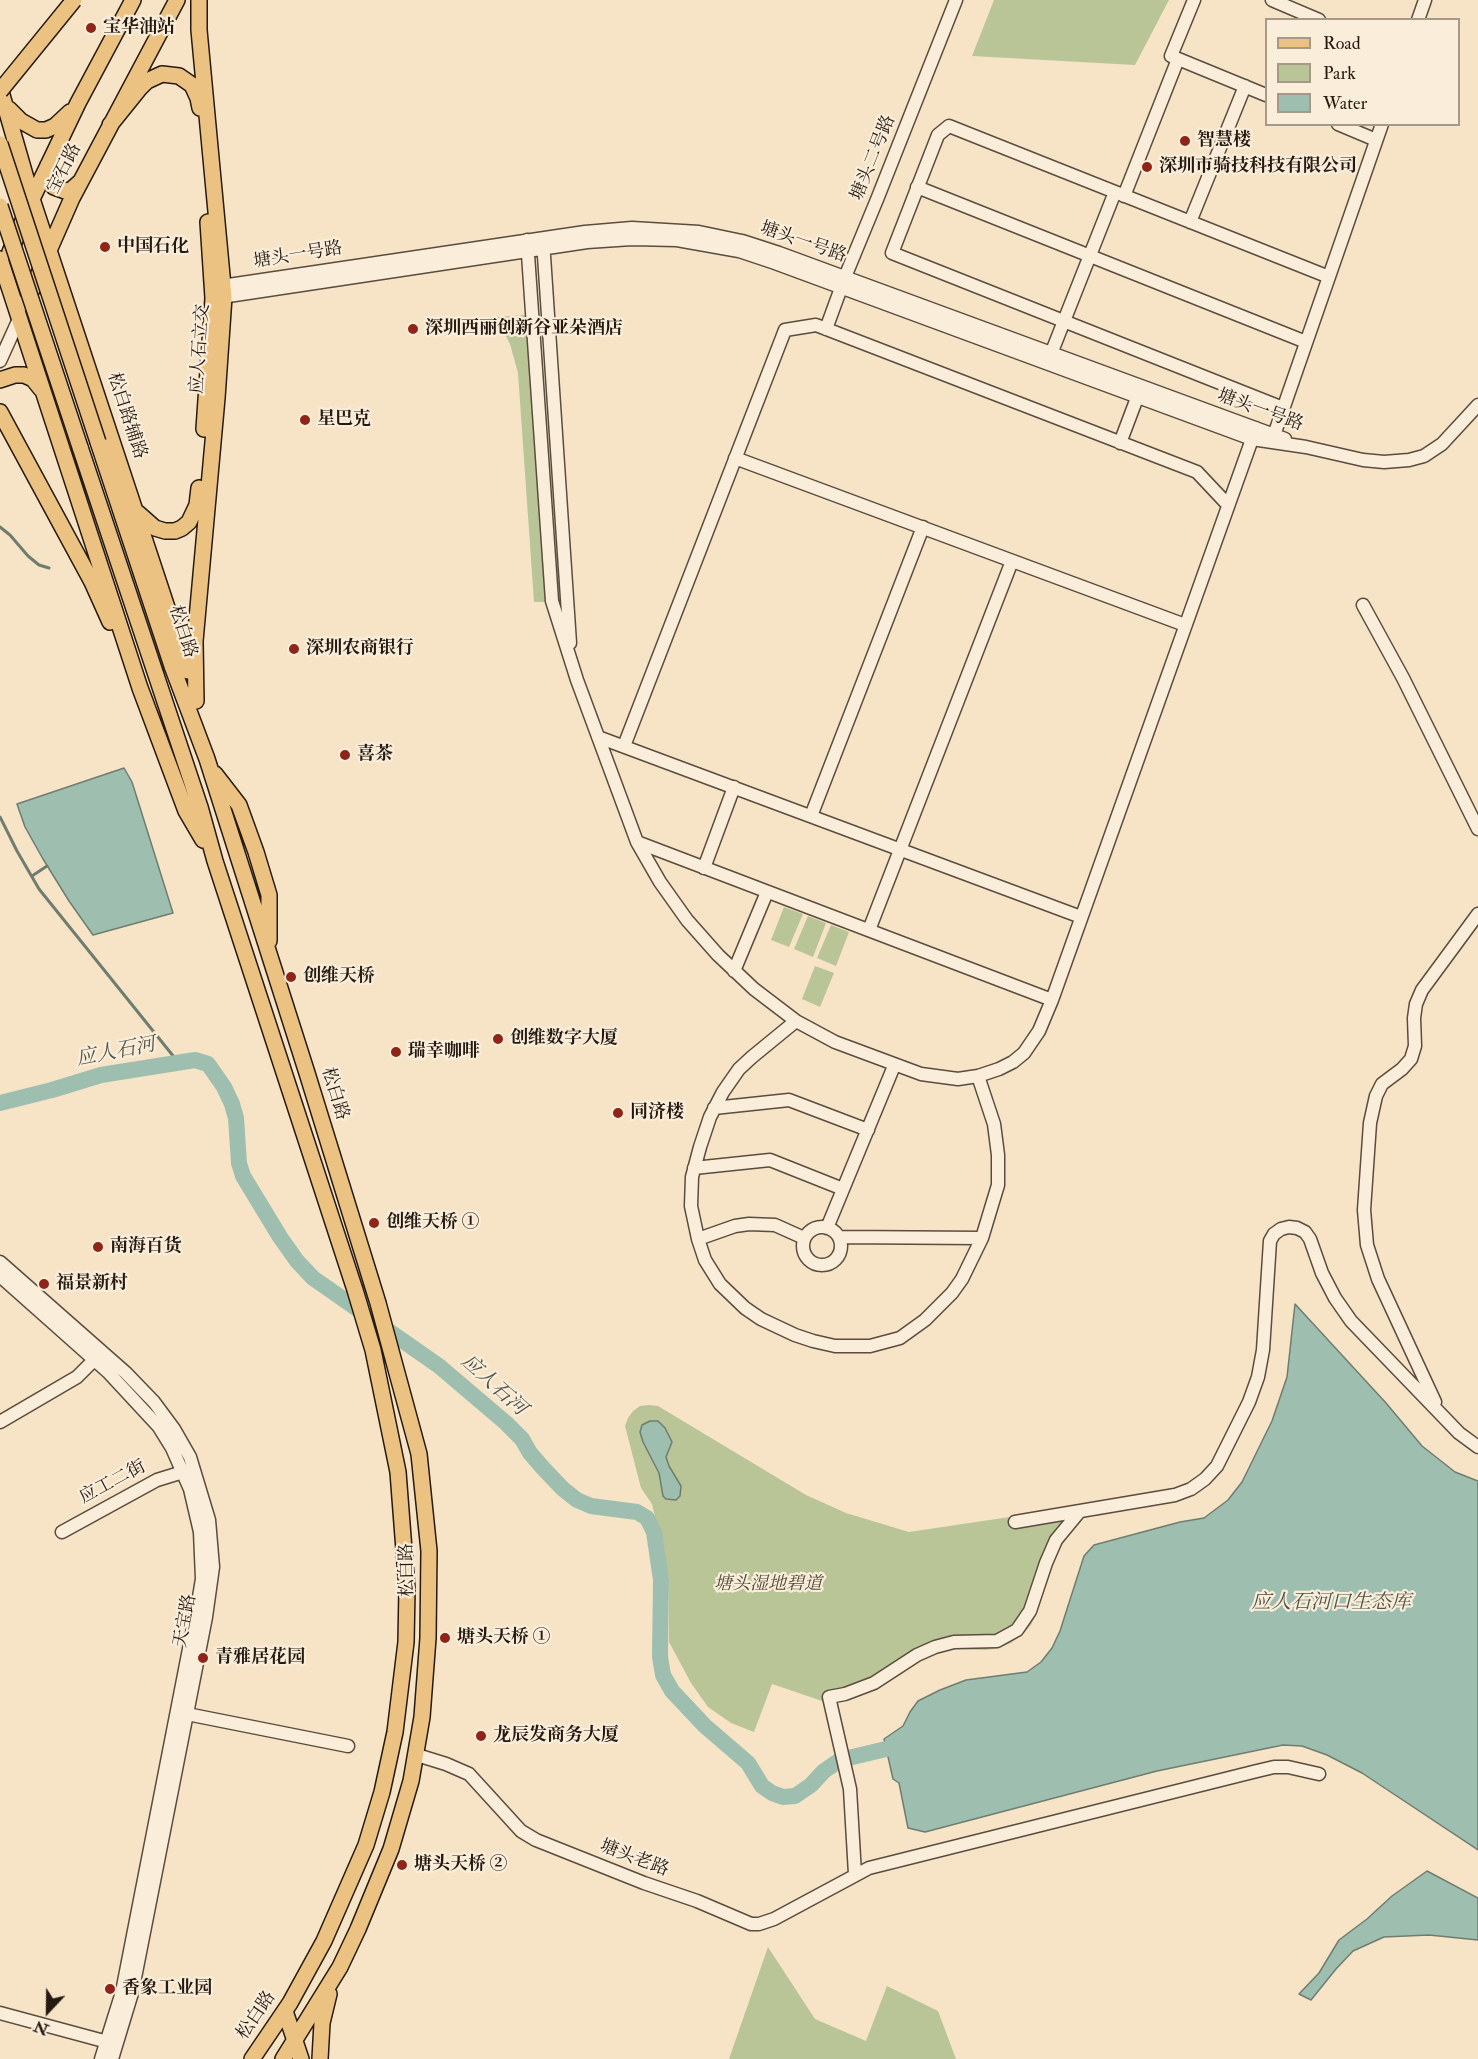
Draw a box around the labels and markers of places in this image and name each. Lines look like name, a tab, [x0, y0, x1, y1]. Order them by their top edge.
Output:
place label: 宝华油站	[103, 17, 175, 39]
marker: 宝华油站	[84, 21, 98, 35]
place label: 智慧楼	[1197, 130, 1251, 152]
marker: 智慧楼	[1178, 134, 1192, 148]
place label: 深圳市骑技科技有限公司	[1159, 156, 1357, 178]
marker: 深圳市骑技科技有限公司	[1140, 160, 1154, 174]
place label: 中国石化	[117, 236, 189, 258]
marker: 中国石化	[98, 240, 112, 254]
place label: 深圳西丽创新谷亚朵酒店	[425, 318, 623, 340]
marker: 深圳西丽创新谷亚朵酒店	[406, 322, 420, 336]
place label: 星巴克	[317, 409, 371, 431]
marker: 星巴克	[298, 413, 312, 427]
place label: 深圳农商银行	[306, 638, 414, 660]
marker: 深圳农商银行	[287, 642, 301, 656]
place label: 喜茶	[357, 744, 393, 766]
marker: 喜茶	[338, 748, 352, 762]
place label: 创维天桥	[303, 966, 375, 988]
marker: 创维天桥	[284, 970, 298, 984]
place label: 创维数字大厦	[510, 1028, 618, 1050]
marker: 创维数字大厦	[491, 1032, 505, 1046]
place label: 瑞幸咖啡	[408, 1041, 480, 1063]
marker: 瑞幸咖啡	[389, 1045, 403, 1059]
place label: 同济楼	[630, 1102, 684, 1124]
marker: 同济楼	[611, 1106, 625, 1120]
place label: 创维天桥 ①	[386, 1212, 480, 1234]
marker: 创维天桥 ①	[367, 1216, 381, 1230]
place label: 南海百货	[110, 1236, 182, 1258]
marker: 南海百货	[91, 1240, 105, 1254]
place label: 福景新村	[56, 1273, 128, 1295]
marker: 福景新村	[37, 1277, 51, 1291]
place label: 塘头天桥 ①	[457, 1627, 551, 1649]
marker: 塘头天桥 ①	[438, 1631, 452, 1645]
place label: 青雅居花园	[215, 1647, 305, 1669]
marker: 青雅居花园	[196, 1651, 210, 1665]
place label: 龙辰发商务大厦	[493, 1725, 619, 1747]
marker: 龙辰发商务大厦	[474, 1729, 488, 1743]
place label: 塘头天桥 ②	[414, 1854, 508, 1876]
marker: 塘头天桥 ②	[395, 1858, 409, 1872]
place label: 香象工业园	[122, 1978, 212, 2000]
marker: 香象工业园	[103, 1982, 117, 1996]

